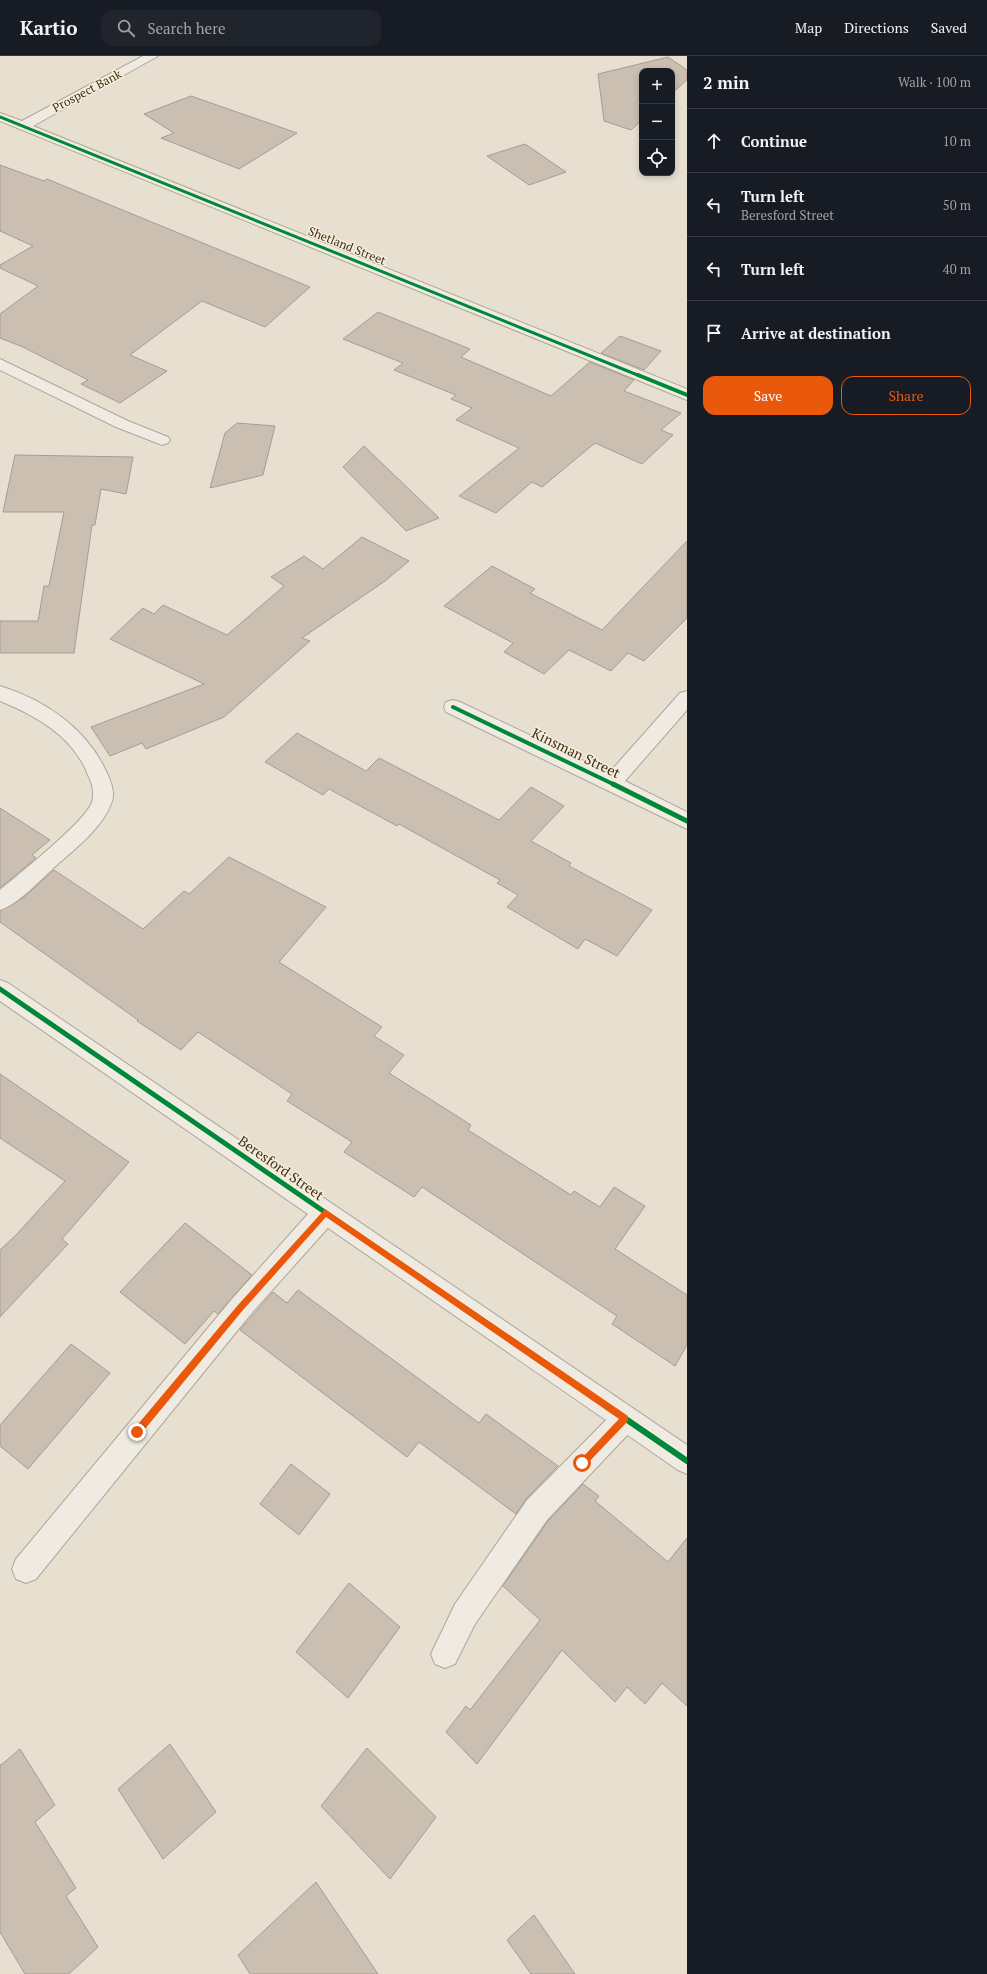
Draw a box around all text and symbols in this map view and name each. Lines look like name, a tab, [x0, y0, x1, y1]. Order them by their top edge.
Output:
search box	[101, 10, 381, 46]
text: Kartio	[20, 15, 77, 40]
icon: search	[115, 17, 137, 39]
text: Search here	[147, 18, 225, 38]
text: Map	[795, 18, 822, 37]
text: Directions	[844, 18, 909, 37]
text: Saved	[931, 18, 967, 37]
street label: Prospect Bank	[50, 66, 125, 115]
map controls	[639, 68, 675, 176]
button: +	[639, 68, 675, 104]
text: 2 min	[703, 71, 750, 94]
text: Walk · 100 m	[898, 73, 971, 91]
button: −	[639, 104, 675, 140]
icon: ahead	[703, 130, 725, 152]
text: Continue	[741, 131, 807, 151]
text: 10 m	[943, 132, 971, 150]
button: locate	[639, 140, 675, 176]
text: Turn left	[741, 186, 805, 206]
icon: left	[703, 194, 725, 216]
text: 50 m	[943, 196, 971, 214]
text: Beresford Street	[741, 206, 834, 224]
street label: Shetland Street	[306, 223, 389, 268]
icon: left	[703, 258, 725, 280]
text: Turn left	[741, 259, 805, 279]
text: 40 m	[943, 260, 971, 278]
icon: arrive	[703, 322, 725, 344]
text: Arrive at destination	[741, 323, 891, 343]
button: Save	[703, 376, 833, 415]
button: Share	[841, 376, 971, 415]
street label: Kinsman Street	[529, 723, 624, 782]
street label: Beresford Street	[235, 1131, 328, 1205]
route end	[128, 1423, 146, 1441]
route start	[573, 1454, 591, 1472]

